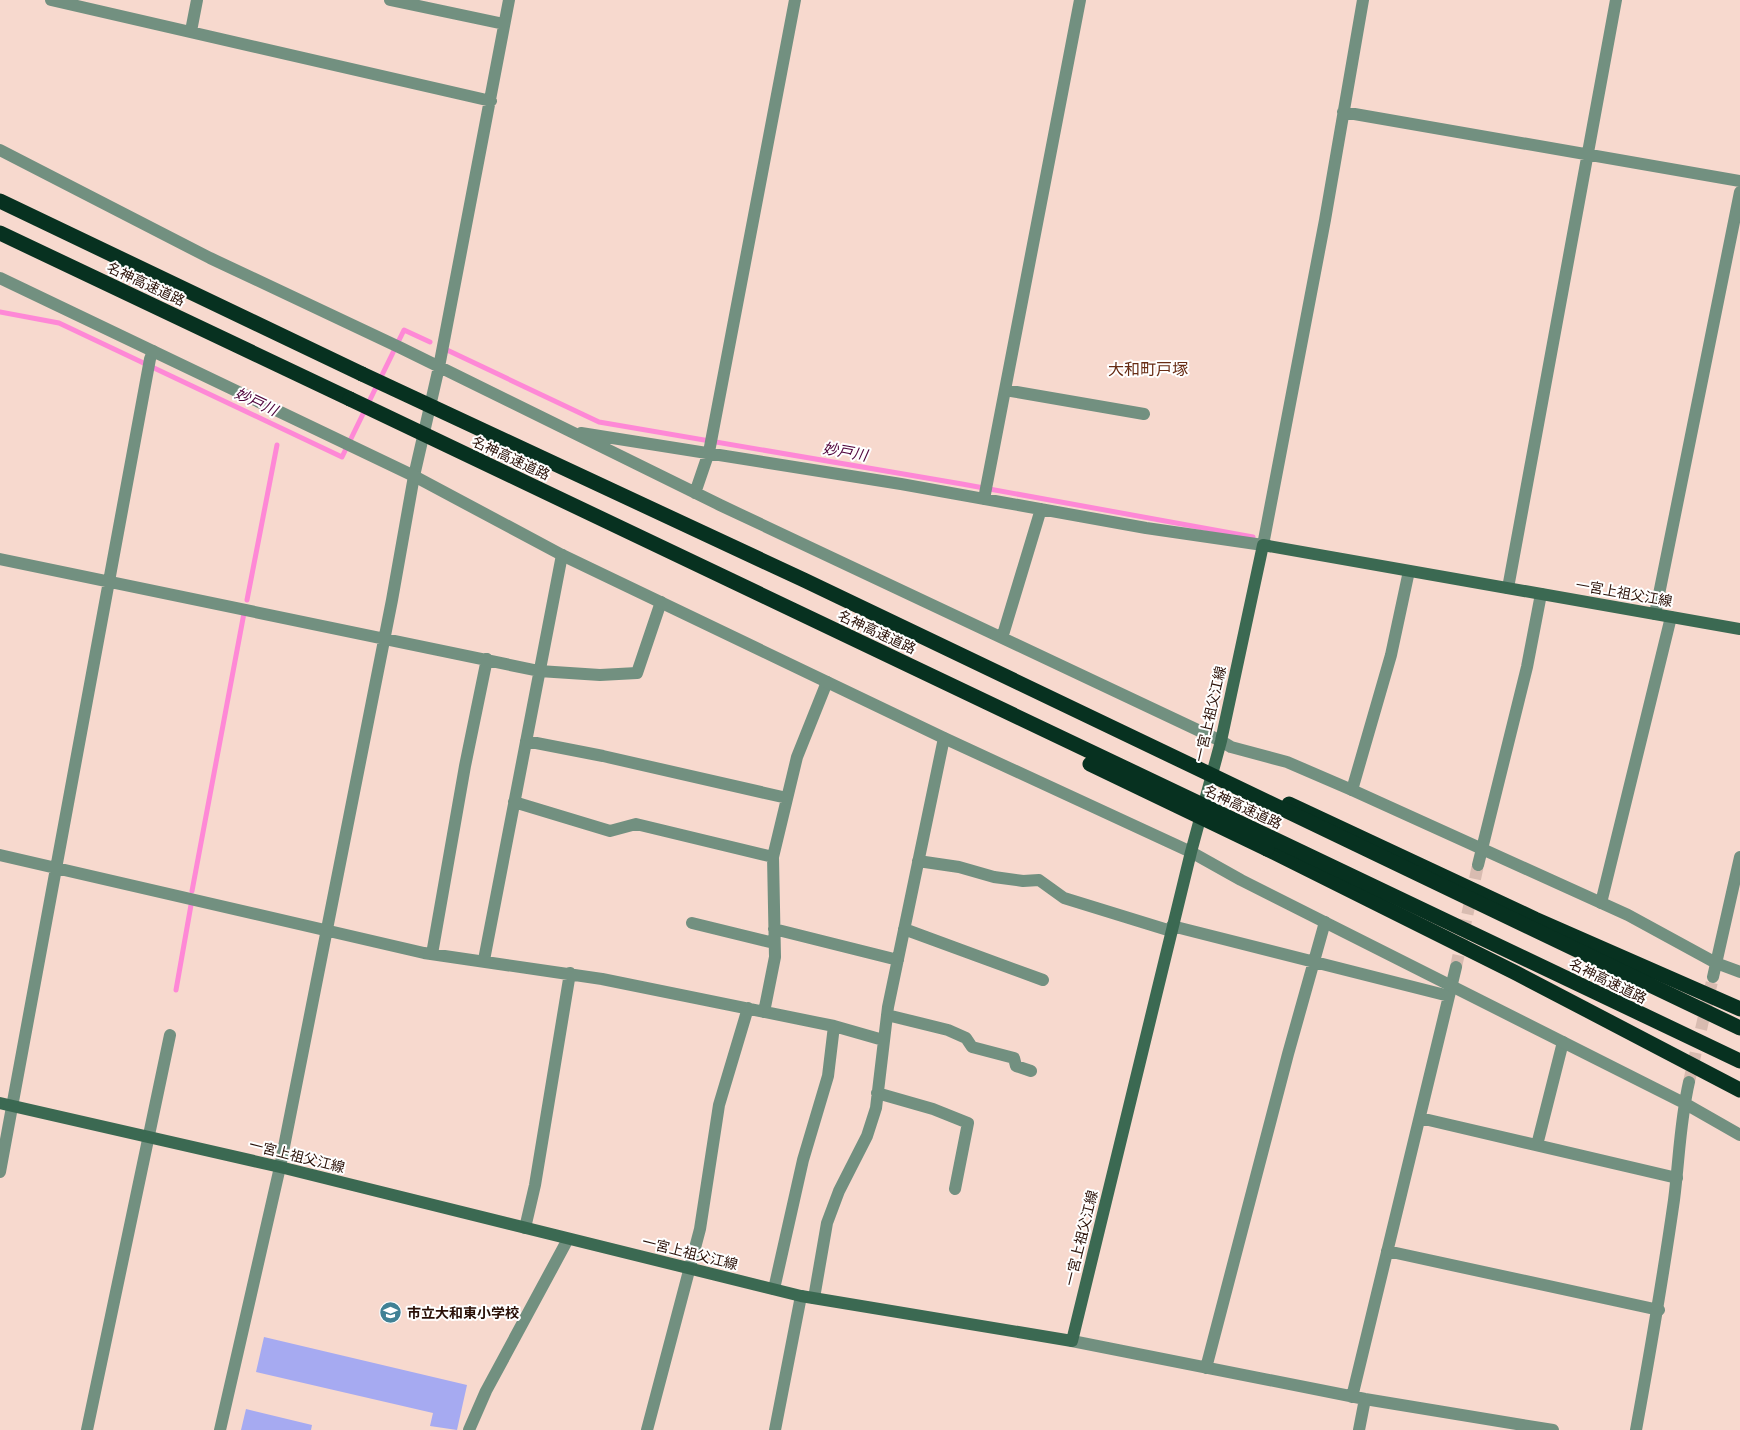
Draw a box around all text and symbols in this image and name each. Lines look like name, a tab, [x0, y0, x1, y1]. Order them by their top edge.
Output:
street label: 名神高速道路	[104, 257, 188, 310]
district label: 大和町戸塚	[1108, 358, 1188, 380]
water label: 妙戸川	[232, 383, 283, 421]
street label: 名神高速道路	[469, 431, 553, 484]
water label: 妙戸川	[821, 437, 871, 465]
street label: 一宮上祖父江線	[1574, 575, 1674, 610]
street label: 名神高速道路	[835, 605, 919, 658]
street label: 一宮上祖父江線	[1189, 664, 1230, 764]
street label: 名神高速道路	[1201, 780, 1285, 833]
street label: 名神高速道路	[1566, 954, 1650, 1008]
street label: 一宮上祖父江線	[247, 1134, 347, 1177]
street label: 一宮上祖父江線	[1059, 1188, 1102, 1288]
street label: 一宮上祖父江線	[640, 1231, 740, 1274]
school or university icon: 市立大和東小学校	[379, 1301, 403, 1325]
place label: 市立大和東小学校	[407, 1303, 519, 1322]

